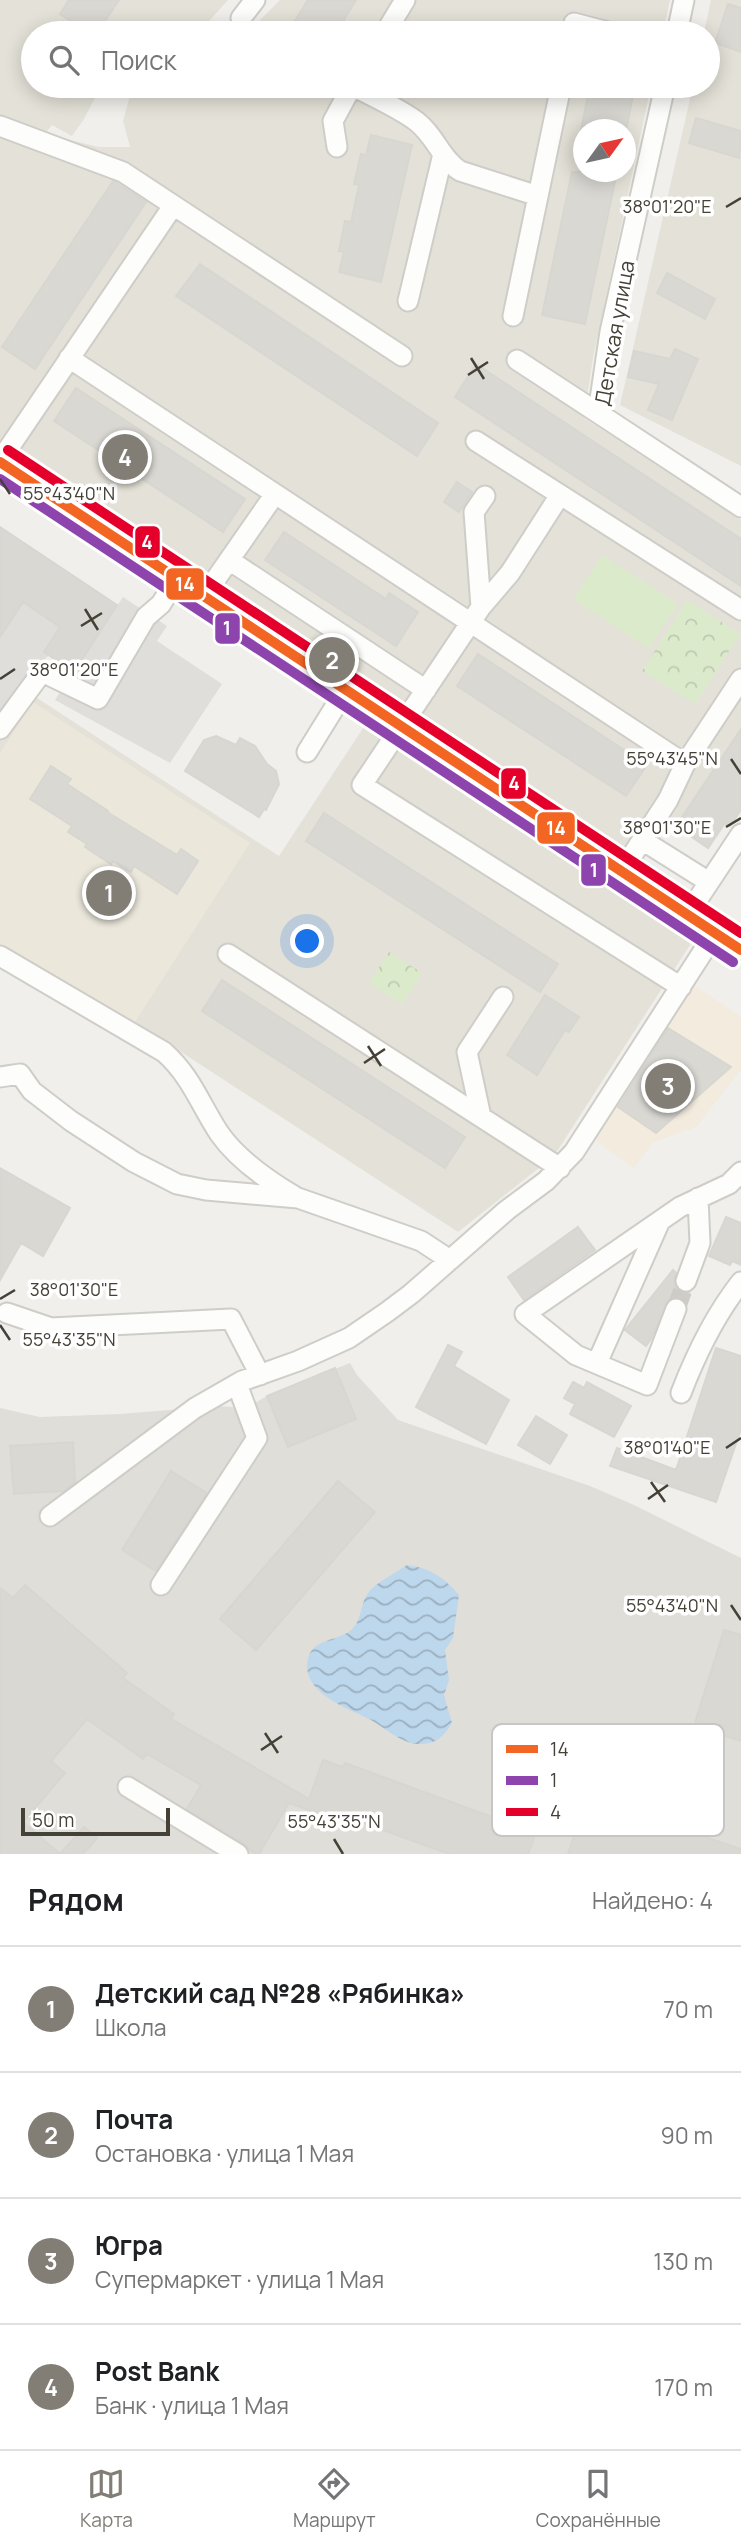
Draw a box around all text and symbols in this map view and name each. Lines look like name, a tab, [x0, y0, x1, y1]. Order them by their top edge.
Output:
search box	[21, 21, 720, 98]
icon: search	[45, 41, 83, 79]
text: Поиск	[101, 42, 176, 78]
north arrow	[573, 119, 636, 182]
text: 38°01'20"E	[623, 194, 711, 218]
street label: Детская улица	[587, 258, 641, 408]
pin: 4	[102, 431, 148, 483]
text: 55°43'40"N	[23, 481, 115, 505]
line badge: 4	[134, 525, 161, 559]
text: 4	[141, 529, 153, 555]
line badge: 14	[165, 567, 205, 601]
text: 14	[175, 571, 195, 597]
line badge: 1	[214, 612, 241, 645]
text: 1	[223, 615, 231, 641]
pin: 2	[309, 634, 355, 686]
text: 38°01'20"E	[30, 657, 118, 681]
text: 55°43'45"N	[626, 746, 718, 770]
line badge: 4	[500, 767, 527, 800]
text: 4	[508, 770, 520, 796]
line badge: 14	[536, 811, 576, 845]
text: 14	[546, 815, 566, 841]
text: 38°01'30"E	[623, 815, 711, 839]
line badge: 1	[580, 853, 607, 887]
text: 1	[590, 857, 598, 883]
pin: 1	[86, 867, 132, 919]
your location	[290, 924, 324, 958]
pin: 3	[645, 1060, 691, 1112]
text: 38°01'30"E	[30, 1277, 118, 1301]
text: 55°43'35"N	[22, 1327, 116, 1351]
text: 38°01'40"E	[623, 1435, 711, 1459]
text: 55°43'40"N	[626, 1593, 718, 1617]
legend	[492, 1724, 724, 1836]
text: 14	[550, 1736, 569, 1762]
text: 1	[550, 1767, 557, 1793]
text: 4	[550, 1799, 561, 1825]
scale bar	[21, 1805, 170, 1837]
text: 50 m	[32, 1807, 74, 1833]
text: 55°43'35"N	[287, 1809, 381, 1833]
text: Рядом	[28, 1879, 124, 1920]
text: Найдено: 4	[592, 1884, 713, 1916]
text: Детский сад №28 «Рябинка»	[95, 1975, 465, 2011]
text: 1	[46, 1993, 56, 2025]
text: 70 m	[663, 1993, 713, 2025]
text: Школа	[95, 2011, 167, 2043]
text: Почта	[95, 2101, 173, 2137]
text: 2	[44, 2119, 58, 2151]
text: 90 m	[661, 2119, 713, 2151]
text: Остановка · улица 1 Мая	[95, 2137, 354, 2169]
text: Югра	[95, 2227, 163, 2263]
text: 3	[44, 2245, 58, 2277]
text: 130 m	[653, 2245, 713, 2277]
text: Супермаркет · улица 1 Мая	[95, 2263, 384, 2295]
text: Post Bank	[95, 2353, 219, 2389]
text: 4	[44, 2371, 58, 2403]
text: 170 m	[654, 2371, 713, 2403]
text: Банк · улица 1 Мая	[95, 2389, 289, 2421]
tab: Карта	[80, 2465, 133, 2533]
tab: Маршрут	[293, 2465, 376, 2533]
tab: Сохранённые	[536, 2465, 661, 2533]

